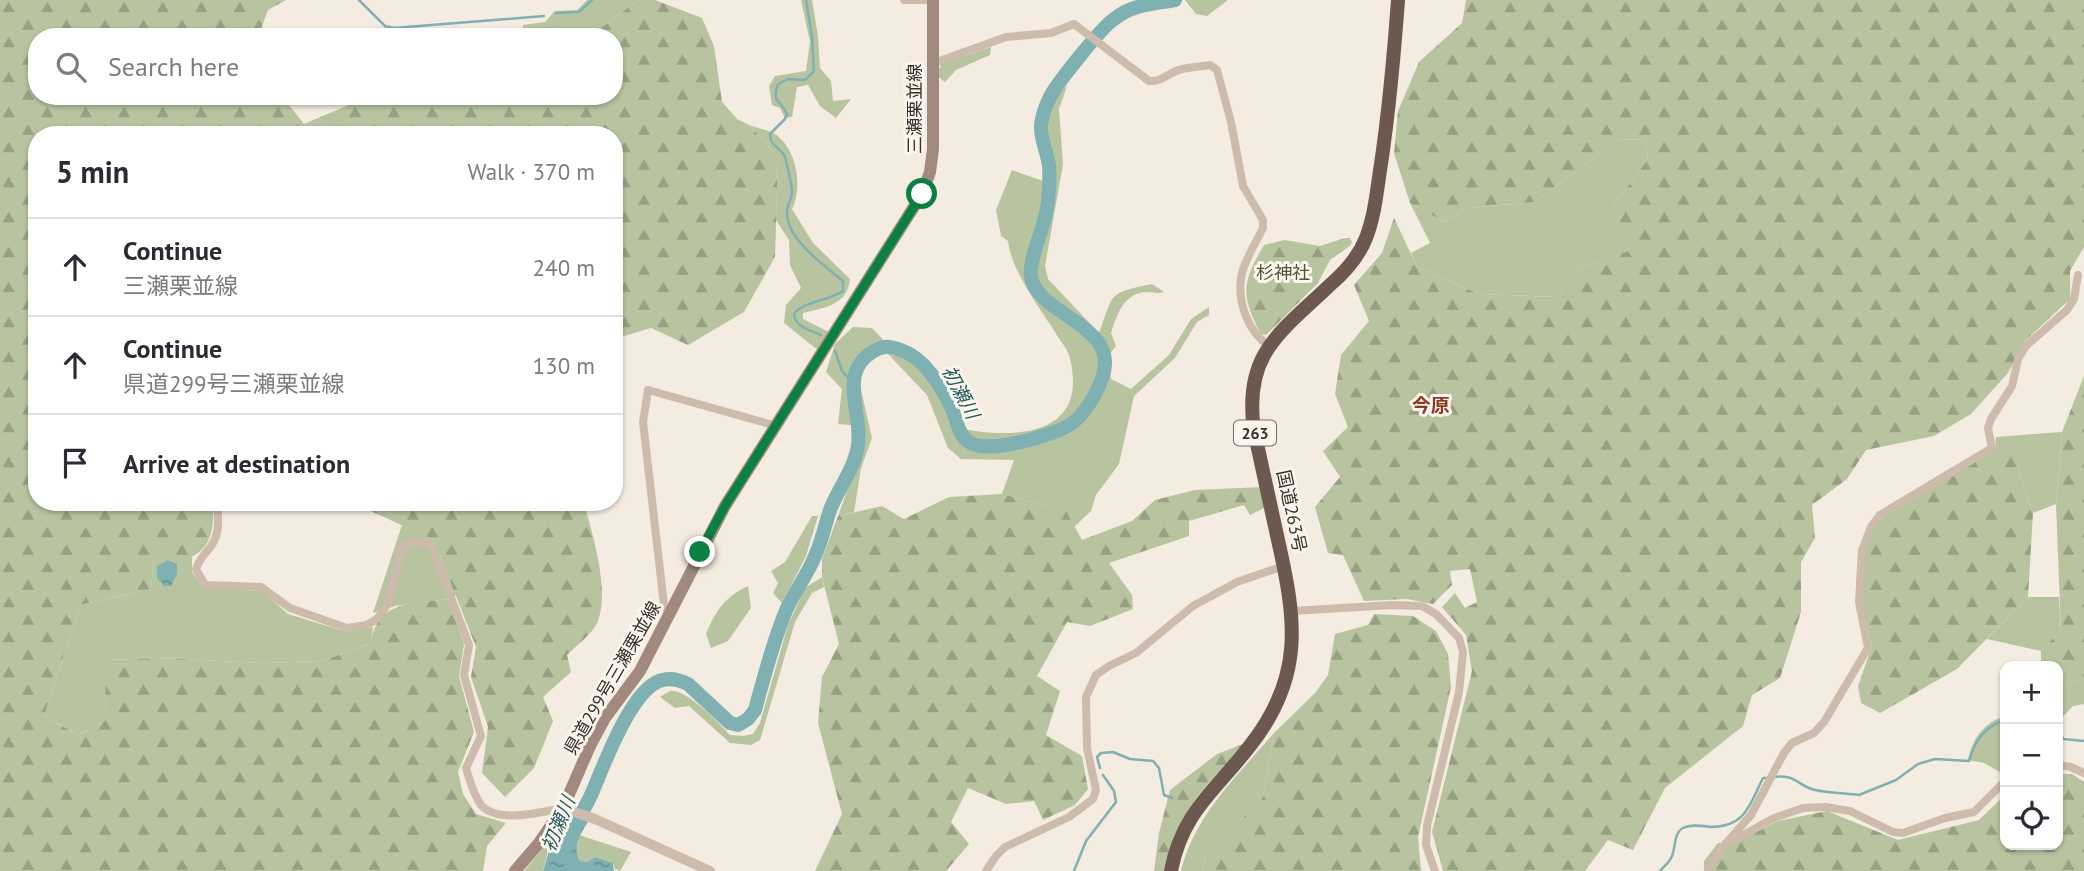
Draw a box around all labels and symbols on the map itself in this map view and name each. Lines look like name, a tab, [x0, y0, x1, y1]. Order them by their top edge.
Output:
street label: 三瀬栗並線	[903, 64, 926, 154]
route start	[906, 178, 937, 209]
park label: 杉神社	[1256, 261, 1310, 284]
water label: 初瀬川	[937, 361, 986, 425]
district label: 今原	[1412, 393, 1450, 417]
road number: 263	[1234, 420, 1276, 446]
street label: 国道263号	[1272, 468, 1312, 554]
route end	[684, 536, 715, 567]
street label: 県道299号三瀬栗並線	[559, 597, 665, 759]
water label: 初瀬川	[536, 791, 581, 855]

